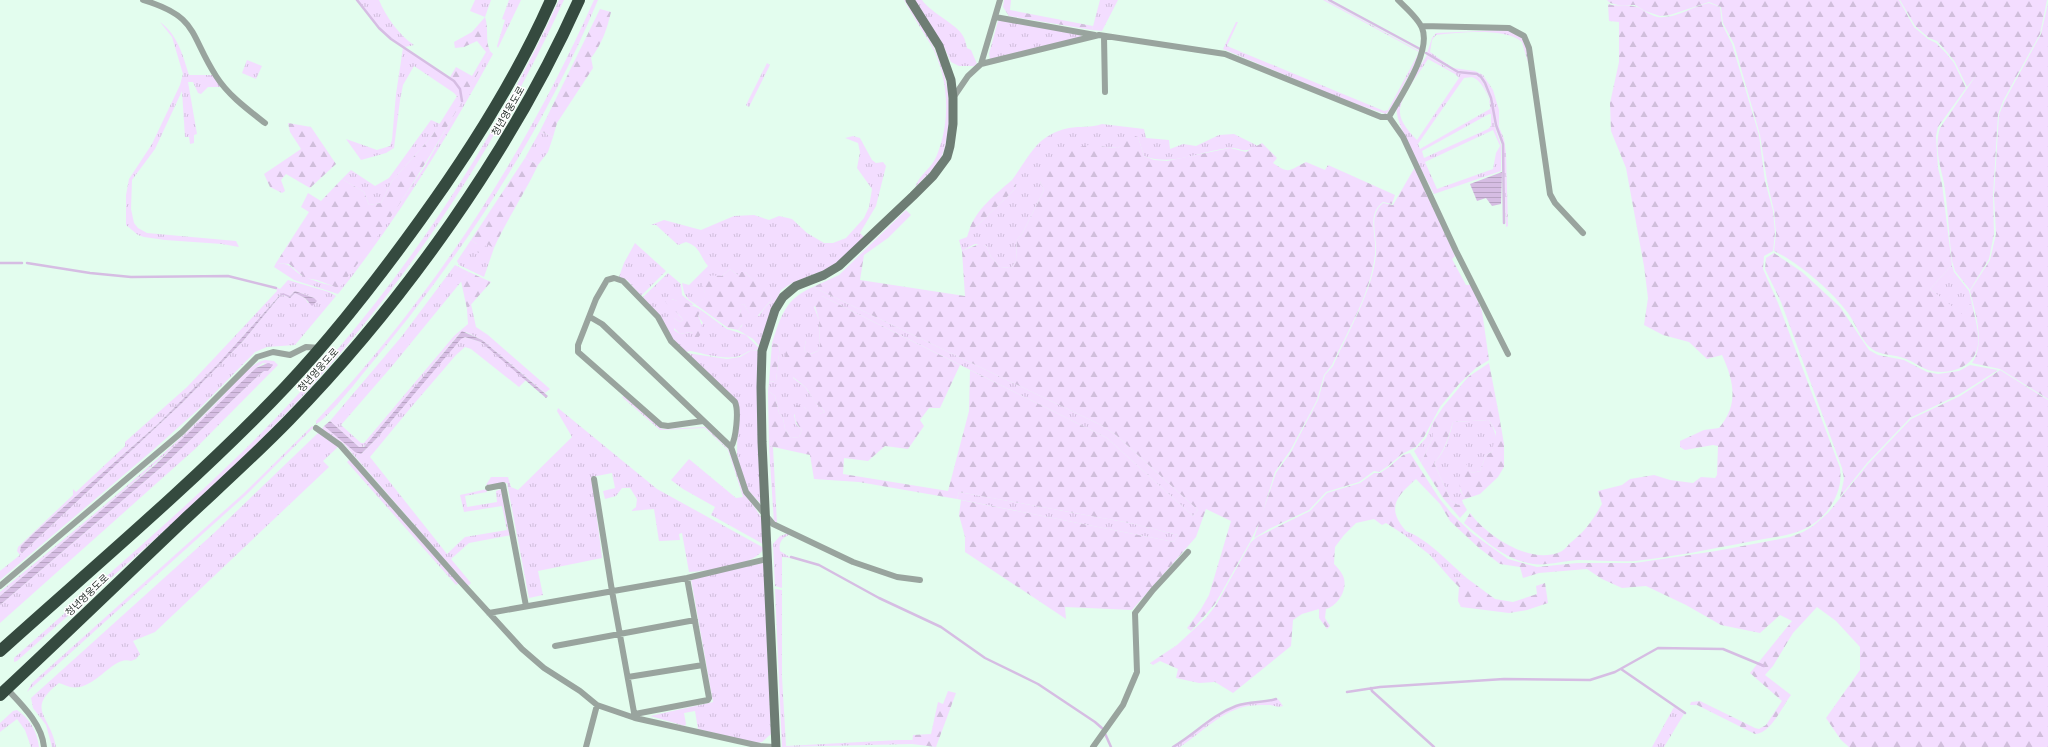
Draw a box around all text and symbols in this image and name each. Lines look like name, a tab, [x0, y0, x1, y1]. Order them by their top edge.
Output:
street label: 청년영웅도로	[489, 84, 527, 138]
street label: 청년영웅도로	[295, 346, 341, 394]
street label: 청년영웅도로	[63, 572, 111, 618]

